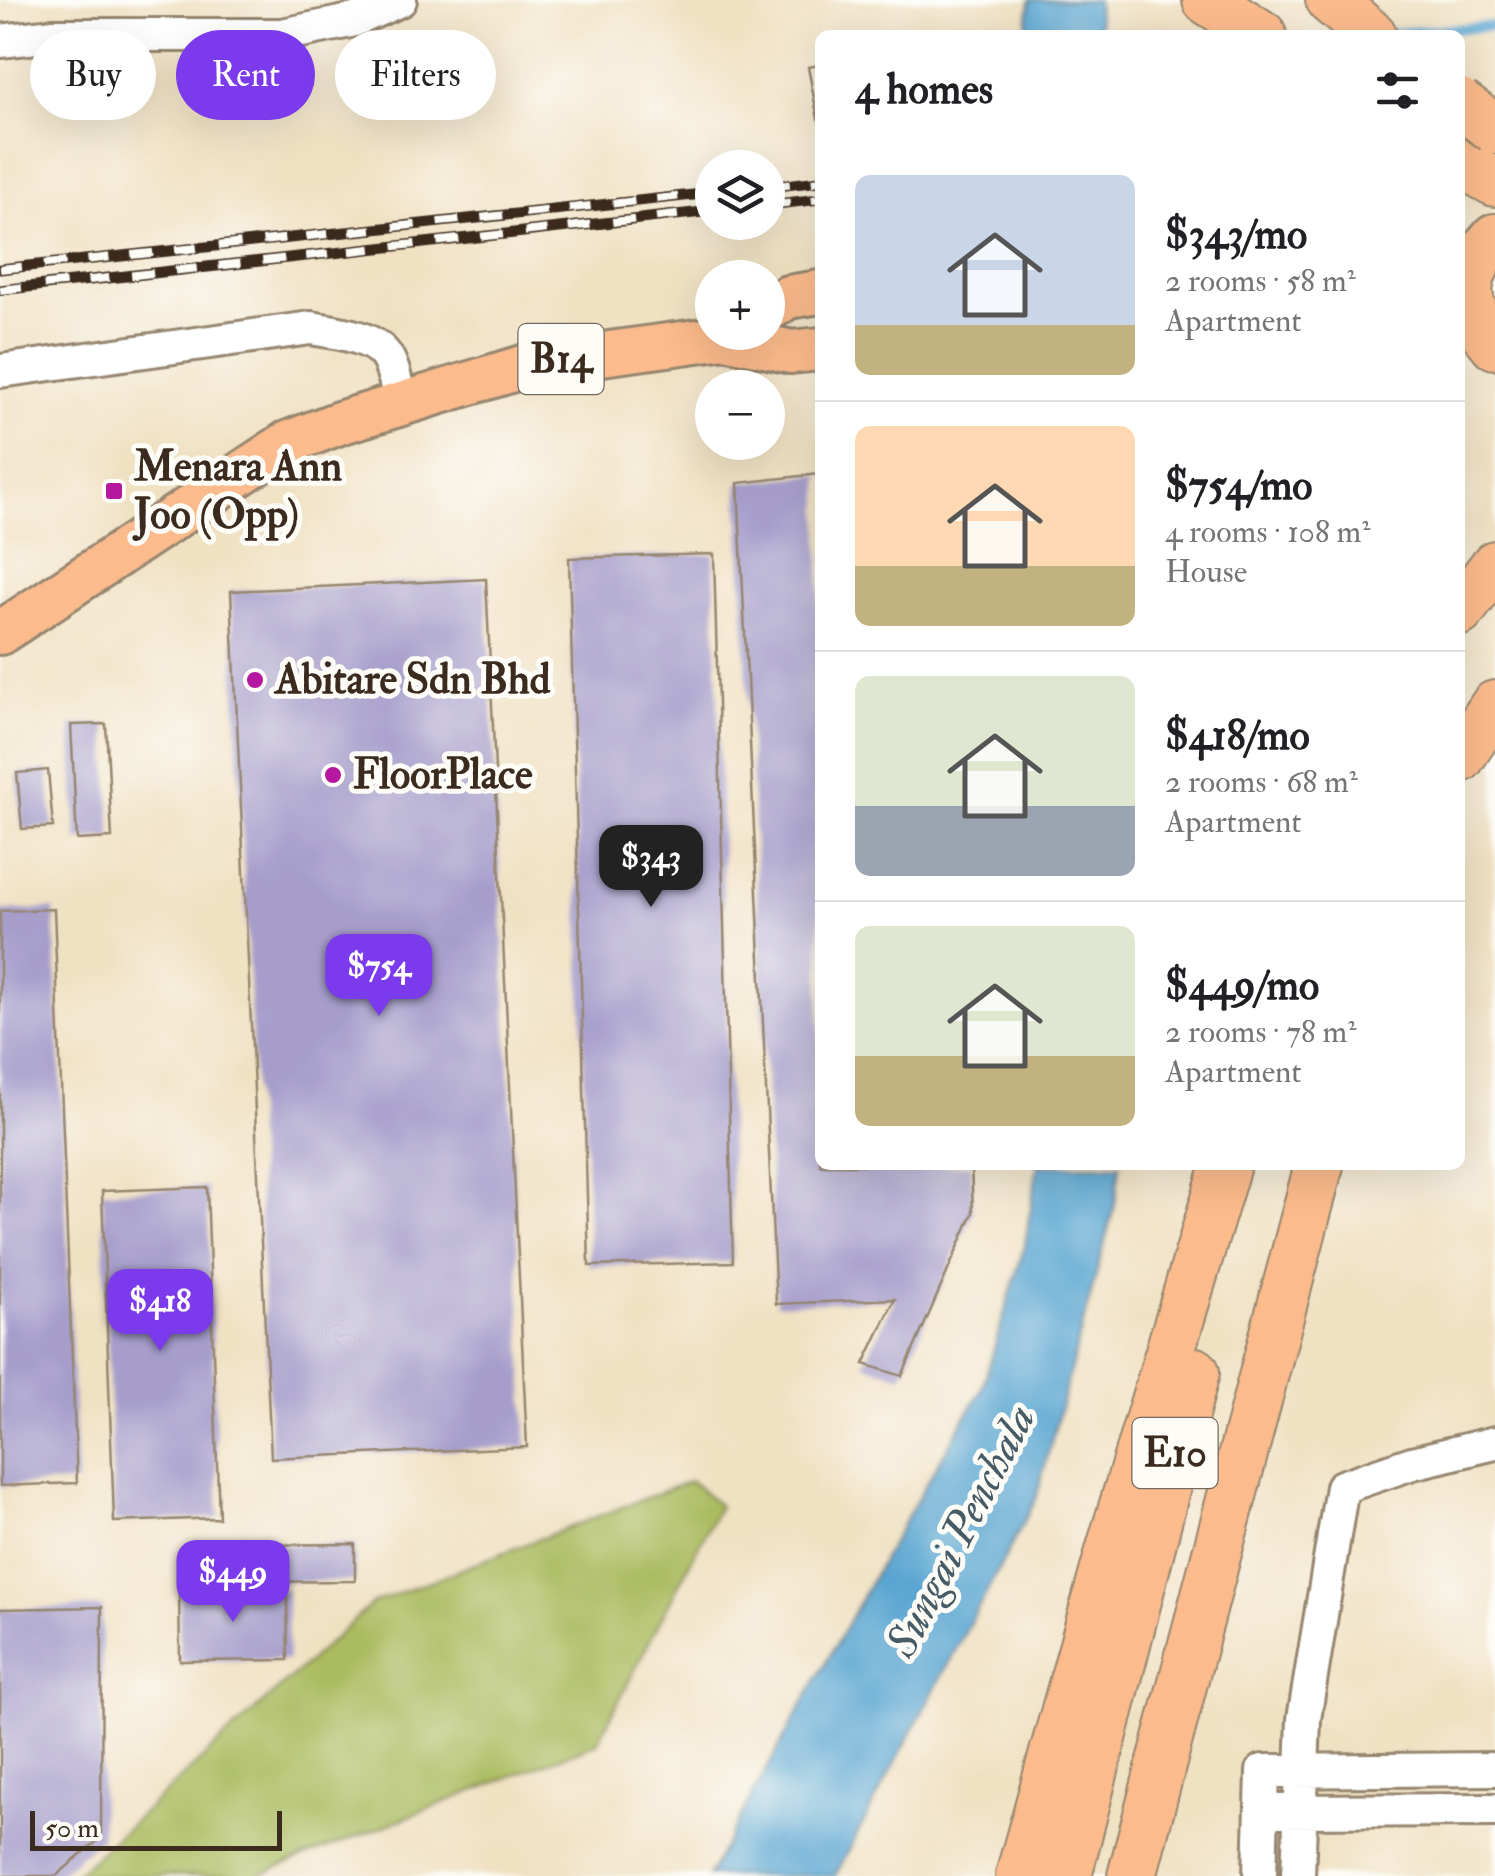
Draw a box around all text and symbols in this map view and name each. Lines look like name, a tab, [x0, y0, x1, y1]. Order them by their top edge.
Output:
chip: Buy	[30, 30, 156, 120]
chip: Rent	[176, 30, 315, 120]
chip: Filters	[335, 30, 496, 120]
icon: filters	[1370, 63, 1425, 118]
text: 4 homes	[855, 64, 993, 116]
map controls	[695, 150, 785, 460]
button: layers	[695, 150, 785, 240]
text: $343/mo	[1165, 209, 1307, 261]
icon: home	[935, 215, 1055, 335]
button: +	[695, 260, 785, 350]
text: 2 rooms · 58 m²	[1165, 261, 1356, 301]
text: Apartment	[1165, 301, 1302, 341]
road number: B14	[518, 324, 604, 394]
button: −	[695, 370, 785, 460]
place label: Menara Ann Joo (Opp)	[132, 441, 342, 541]
text: $754/mo	[1165, 460, 1313, 512]
icon: home	[935, 466, 1055, 586]
marker: Menara Ann Joo (Opp)	[103, 480, 125, 502]
text: 4 rooms · 108 m²	[1165, 512, 1370, 552]
text: House	[1165, 552, 1247, 592]
place label: Abitare Sdn Bhd	[273, 654, 551, 706]
marker: Abitare Sdn Bhd	[244, 669, 266, 691]
text: $418/mo	[1165, 710, 1310, 762]
icon: home	[935, 716, 1055, 836]
place label: FloorPlace	[353, 749, 533, 801]
text: 2 rooms · 68 m²	[1165, 762, 1358, 802]
marker: FloorPlace	[322, 764, 344, 786]
text: Apartment	[1165, 802, 1302, 842]
pin: $343	[592, 825, 710, 910]
text: $343	[621, 837, 681, 877]
pin: $754	[320, 934, 438, 1019]
text: $754	[347, 946, 411, 986]
text: $449/mo	[1165, 960, 1319, 1012]
icon: home	[935, 966, 1055, 1086]
text: 2 rooms · 78 m²	[1165, 1012, 1356, 1052]
text: Apartment	[1165, 1052, 1302, 1092]
pin: $418	[101, 1269, 219, 1354]
text: $418	[129, 1281, 191, 1321]
water label: Sungai Penchala	[873, 1396, 1048, 1667]
road number: E10	[1132, 1418, 1218, 1488]
pin: $449	[174, 1540, 292, 1625]
text: $449	[198, 1552, 268, 1592]
scale bar	[30, 1806, 282, 1850]
text: 50 m	[45, 1811, 99, 1846]

